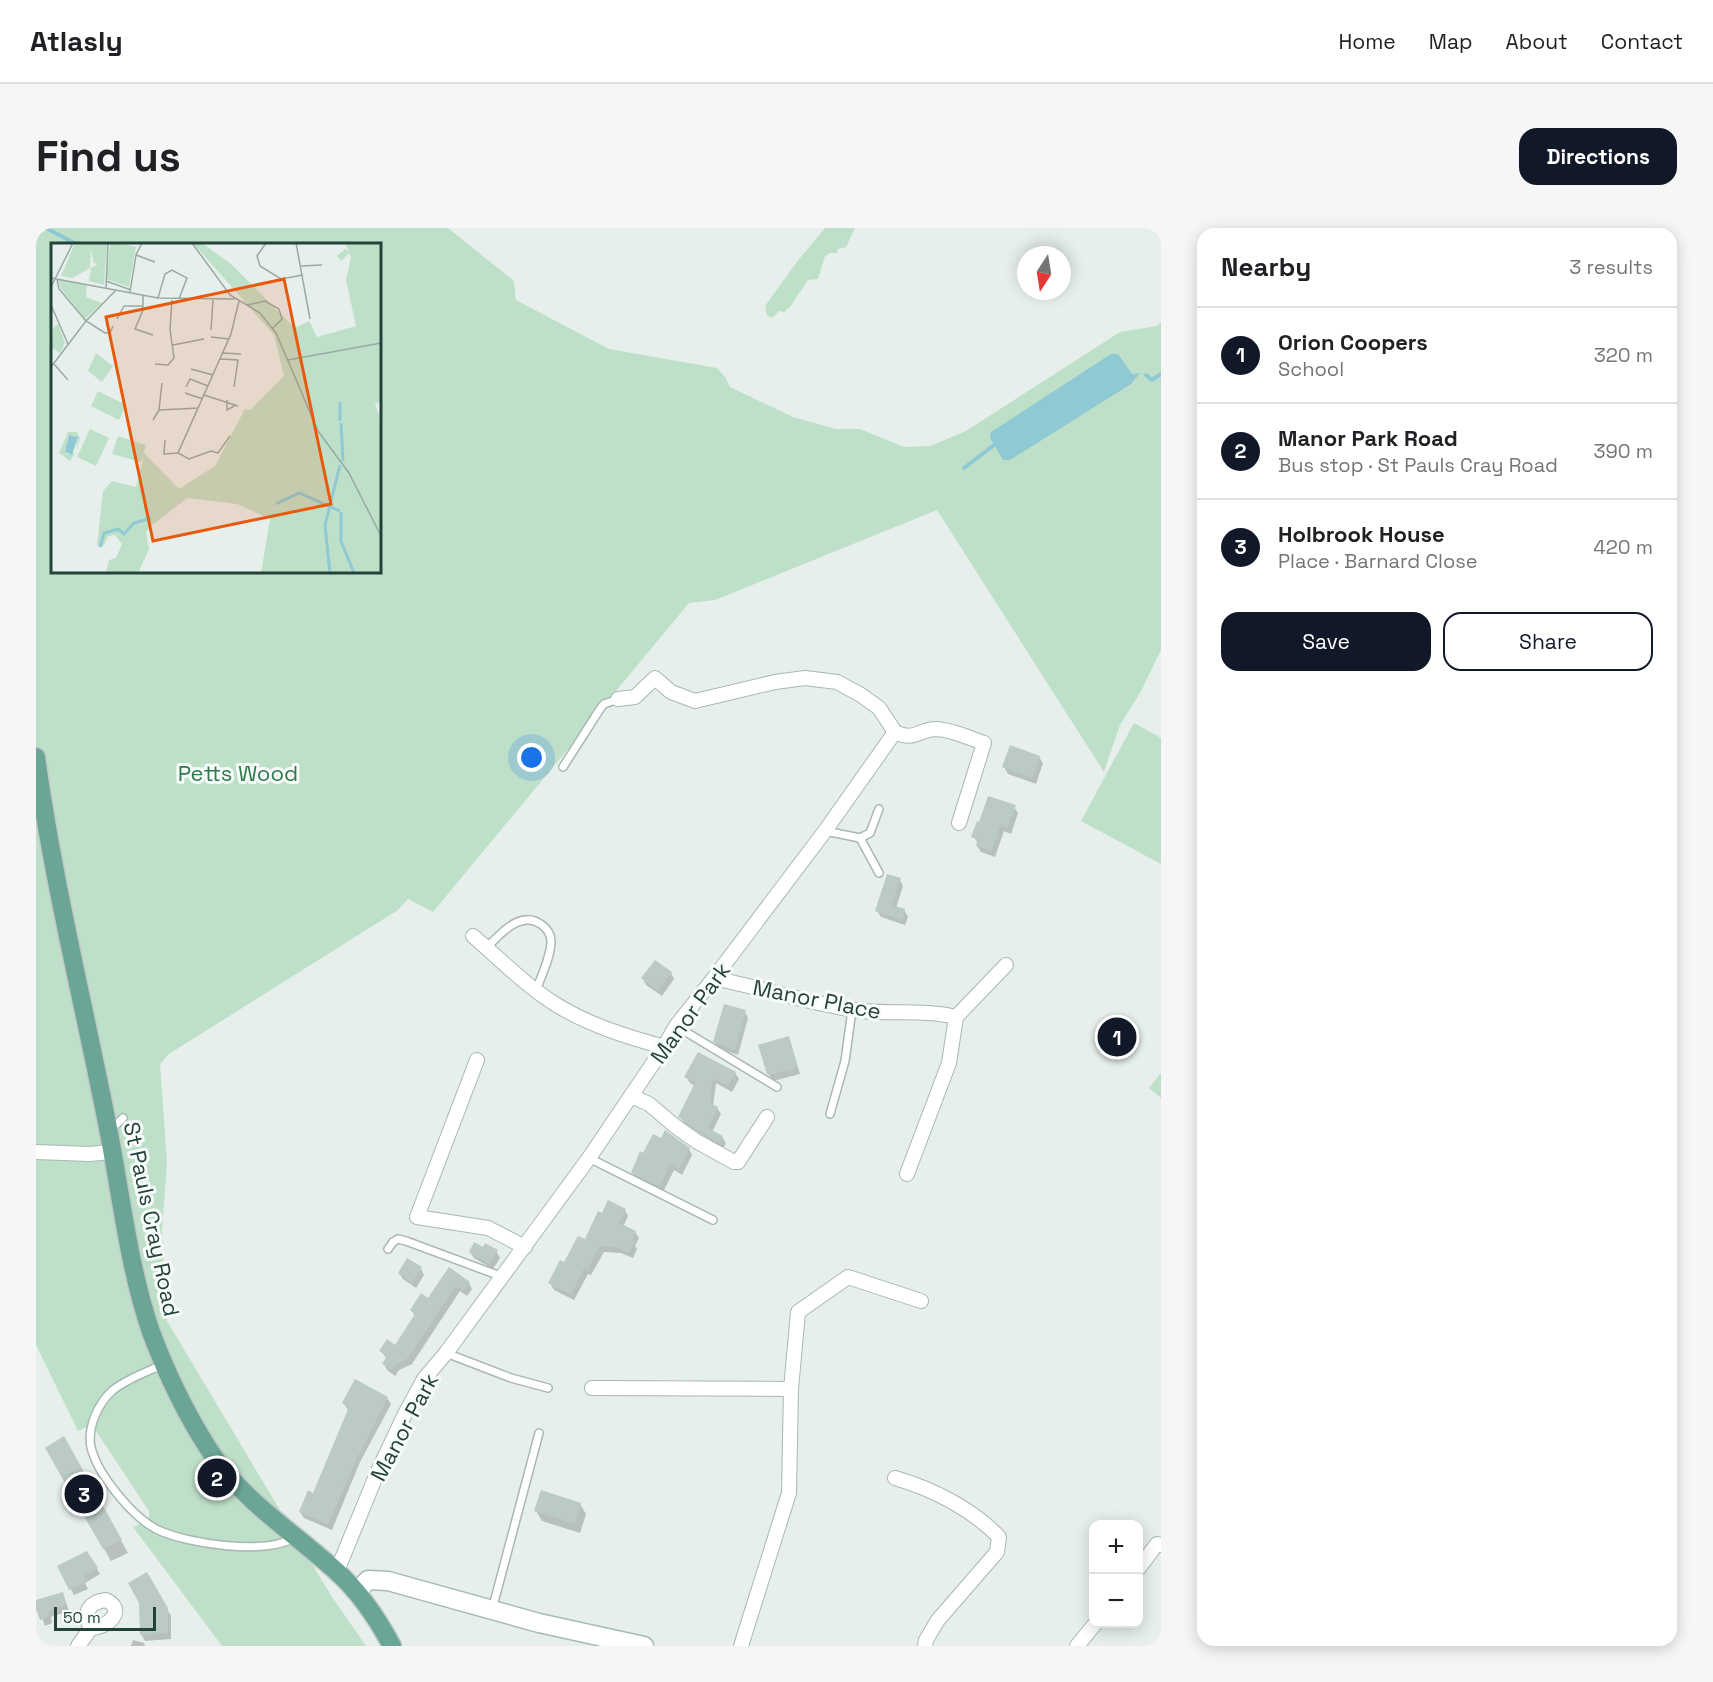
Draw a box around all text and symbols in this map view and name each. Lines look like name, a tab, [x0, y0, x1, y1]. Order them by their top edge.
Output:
text: Atlasly	[30, 23, 123, 59]
text: Home	[1338, 28, 1396, 55]
text: Map	[1429, 28, 1473, 55]
text: About	[1506, 28, 1568, 55]
text: Contact	[1601, 28, 1683, 55]
button: Directions	[1519, 128, 1677, 185]
text: Find us	[36, 130, 181, 183]
inset map	[51, 243, 381, 573]
north arrow	[1017, 246, 1071, 300]
text: Nearby	[1221, 250, 1311, 284]
text: 3 results	[1569, 254, 1653, 280]
text: Orion Coopers	[1278, 328, 1428, 356]
text: 1	[1236, 342, 1245, 368]
text: 320 m	[1594, 342, 1653, 368]
text: School	[1278, 356, 1344, 382]
text: Manor Park Road	[1278, 424, 1458, 452]
text: 2	[1235, 438, 1246, 464]
text: 390 m	[1594, 438, 1653, 464]
text: Bus stop · St Pauls Cray Road	[1278, 452, 1558, 478]
text: Holbrook House	[1278, 520, 1445, 548]
text: 3	[1234, 534, 1247, 560]
text: 420 m	[1593, 534, 1653, 560]
text: Place · Barnard Close	[1278, 548, 1478, 574]
button: Save	[1221, 612, 1431, 671]
button: Share	[1443, 612, 1653, 671]
your location	[517, 743, 546, 772]
park label: Petts Wood	[178, 759, 298, 787]
street label: Manor Park	[644, 957, 736, 1069]
street label: Manor Place	[751, 973, 883, 1025]
pin: 1	[1098, 1014, 1136, 1060]
street label: St Pauls Cray Road	[118, 1119, 186, 1319]
street label: Manor Park	[364, 1368, 444, 1486]
pin: 2	[198, 1456, 237, 1500]
pin: 3	[64, 1472, 104, 1516]
map controls	[1089, 1520, 1143, 1628]
button: +	[1089, 1520, 1143, 1574]
button: −	[1089, 1574, 1143, 1628]
scale bar	[54, 1604, 156, 1632]
text: 50 m	[63, 1607, 101, 1628]

